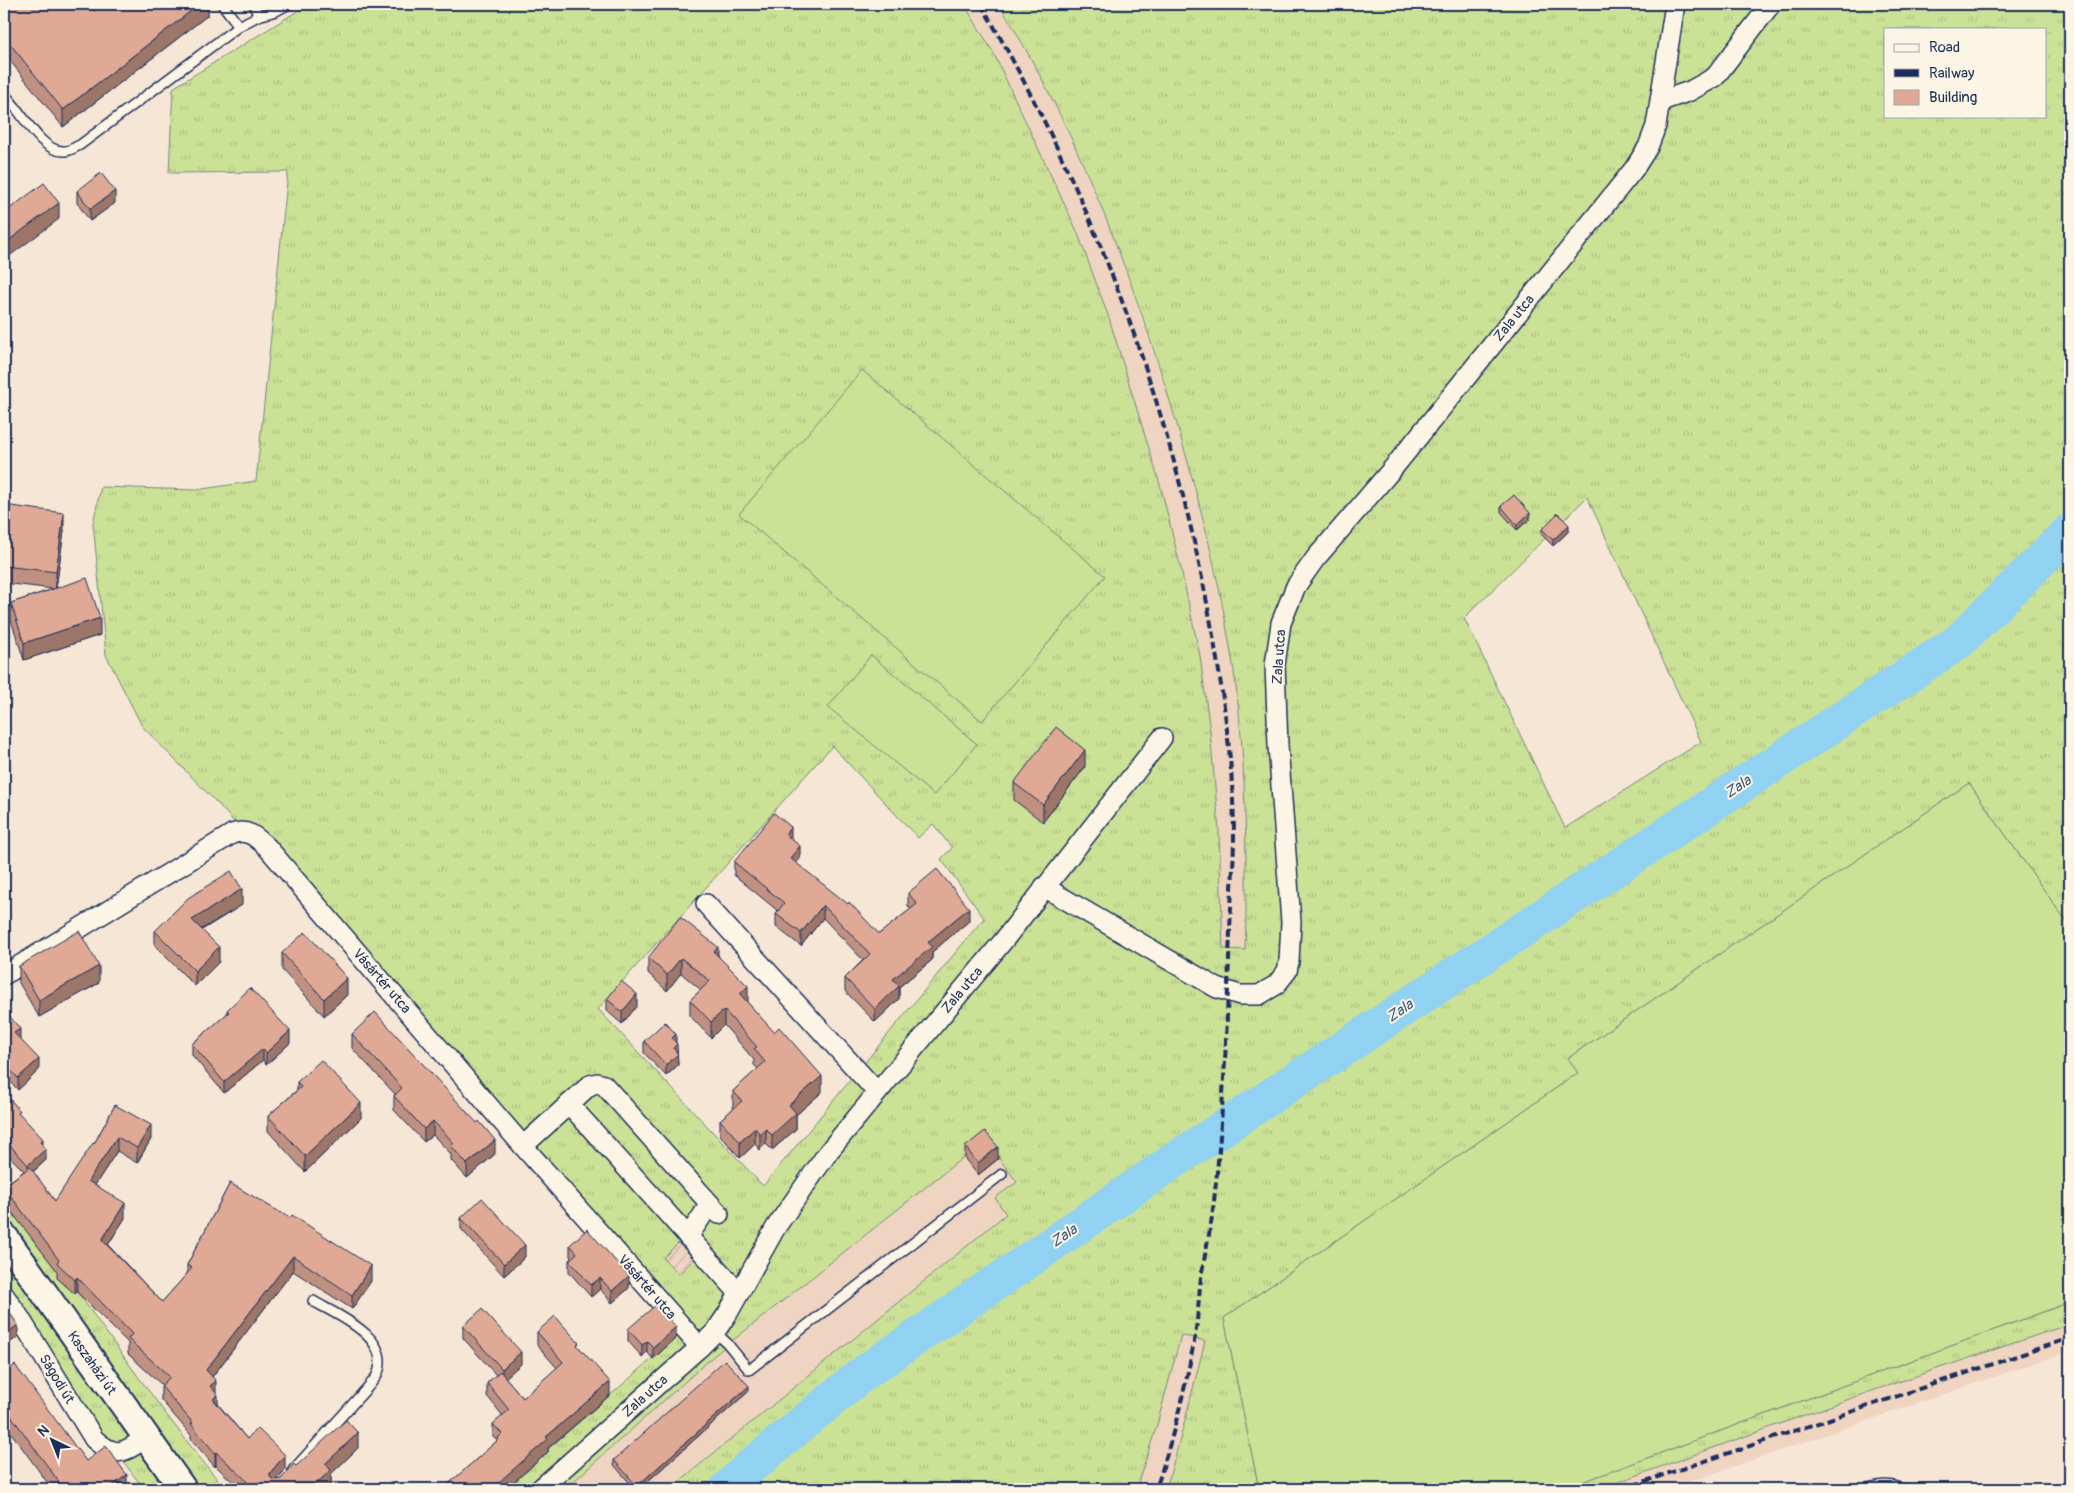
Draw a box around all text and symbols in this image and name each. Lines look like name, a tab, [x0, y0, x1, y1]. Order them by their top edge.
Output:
legend	[1884, 28, 2046, 118]
text: Road	[1929, 38, 1960, 57]
text: Railway	[1929, 64, 1975, 83]
text: Building	[1929, 88, 1977, 107]
street label: Zala utca	[1490, 291, 1538, 345]
street label: Zala utca	[1269, 629, 1289, 685]
water label: Zala	[1721, 771, 1756, 803]
street label: Vásártér utca	[349, 945, 415, 1017]
street label: Zala utca	[938, 963, 986, 1017]
water label: Zala	[1383, 995, 1418, 1027]
water label: Zala	[1047, 1220, 1082, 1252]
street label: Vásártér utca	[614, 1251, 680, 1323]
street label: Kaszaházi út	[64, 1328, 120, 1398]
street label: Ságodi út	[36, 1351, 79, 1407]
street label: Zala utca	[619, 1371, 671, 1421]
north arrow	[28, 1416, 78, 1466]
text: N	[34, 1421, 53, 1440]

